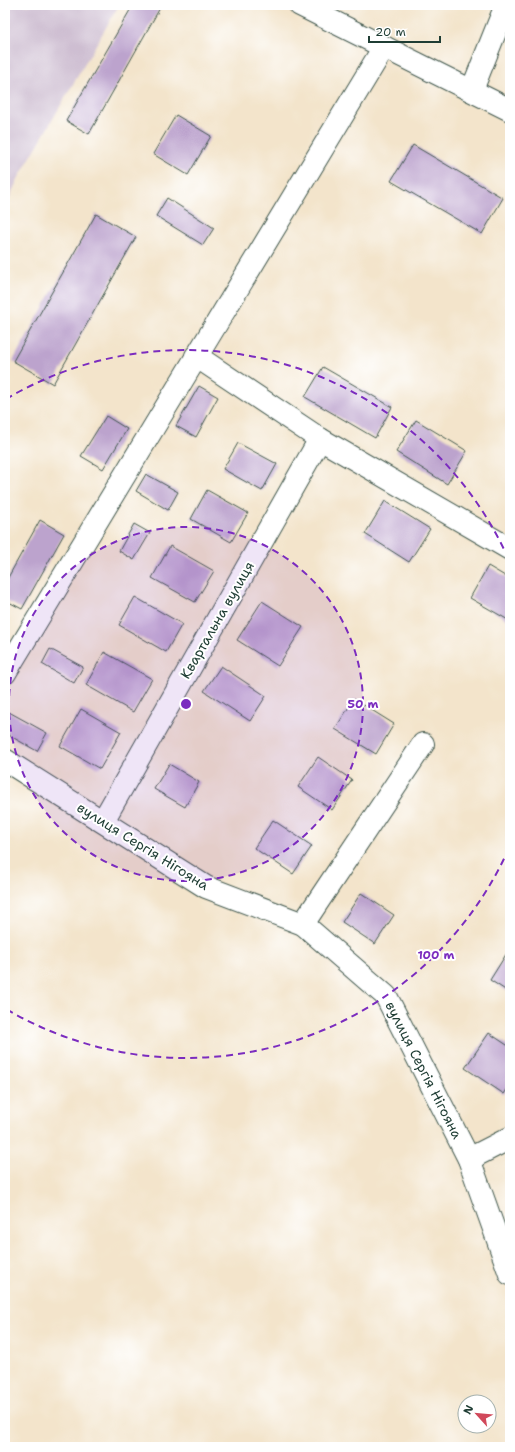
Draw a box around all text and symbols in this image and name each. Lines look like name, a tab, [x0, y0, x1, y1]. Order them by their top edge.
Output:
scale bar	[369, 18, 440, 44]
text: 20 m	[375, 24, 406, 40]
street label: Квартальна вулиця	[176, 558, 258, 682]
text: 50 m	[348, 696, 379, 712]
centre of rings	[179, 697, 193, 711]
street label: вулиця Сергія Нігояна	[74, 798, 213, 894]
text: 100 m	[418, 947, 455, 963]
street label: вулиця Сергія Нігояна	[381, 998, 467, 1142]
north arrow	[457, 1394, 497, 1434]
text: N	[460, 1402, 477, 1417]

